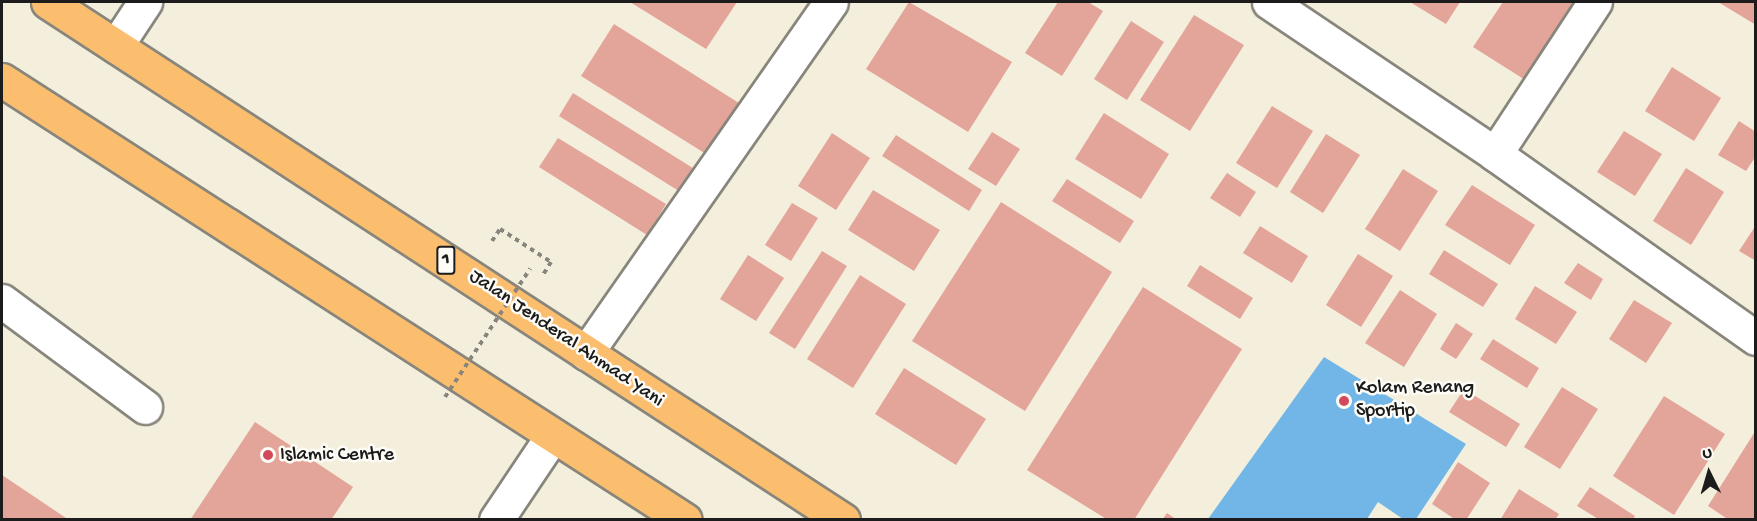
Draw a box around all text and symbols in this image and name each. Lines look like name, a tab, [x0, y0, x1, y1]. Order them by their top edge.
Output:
road number: 1	[436, 245, 456, 275]
street label: Jalan Jenderal Ahmad Yani	[464, 265, 668, 413]
place label: Kolam Renang Sportip	[1356, 377, 1474, 424]
marker: Kolam Renang Sportip	[1337, 394, 1351, 408]
place label: Islamic Centre	[280, 443, 394, 467]
north arrow	[1679, 443, 1739, 503]
text: U	[1702, 445, 1713, 464]
marker: Islamic Centre	[261, 448, 275, 462]

